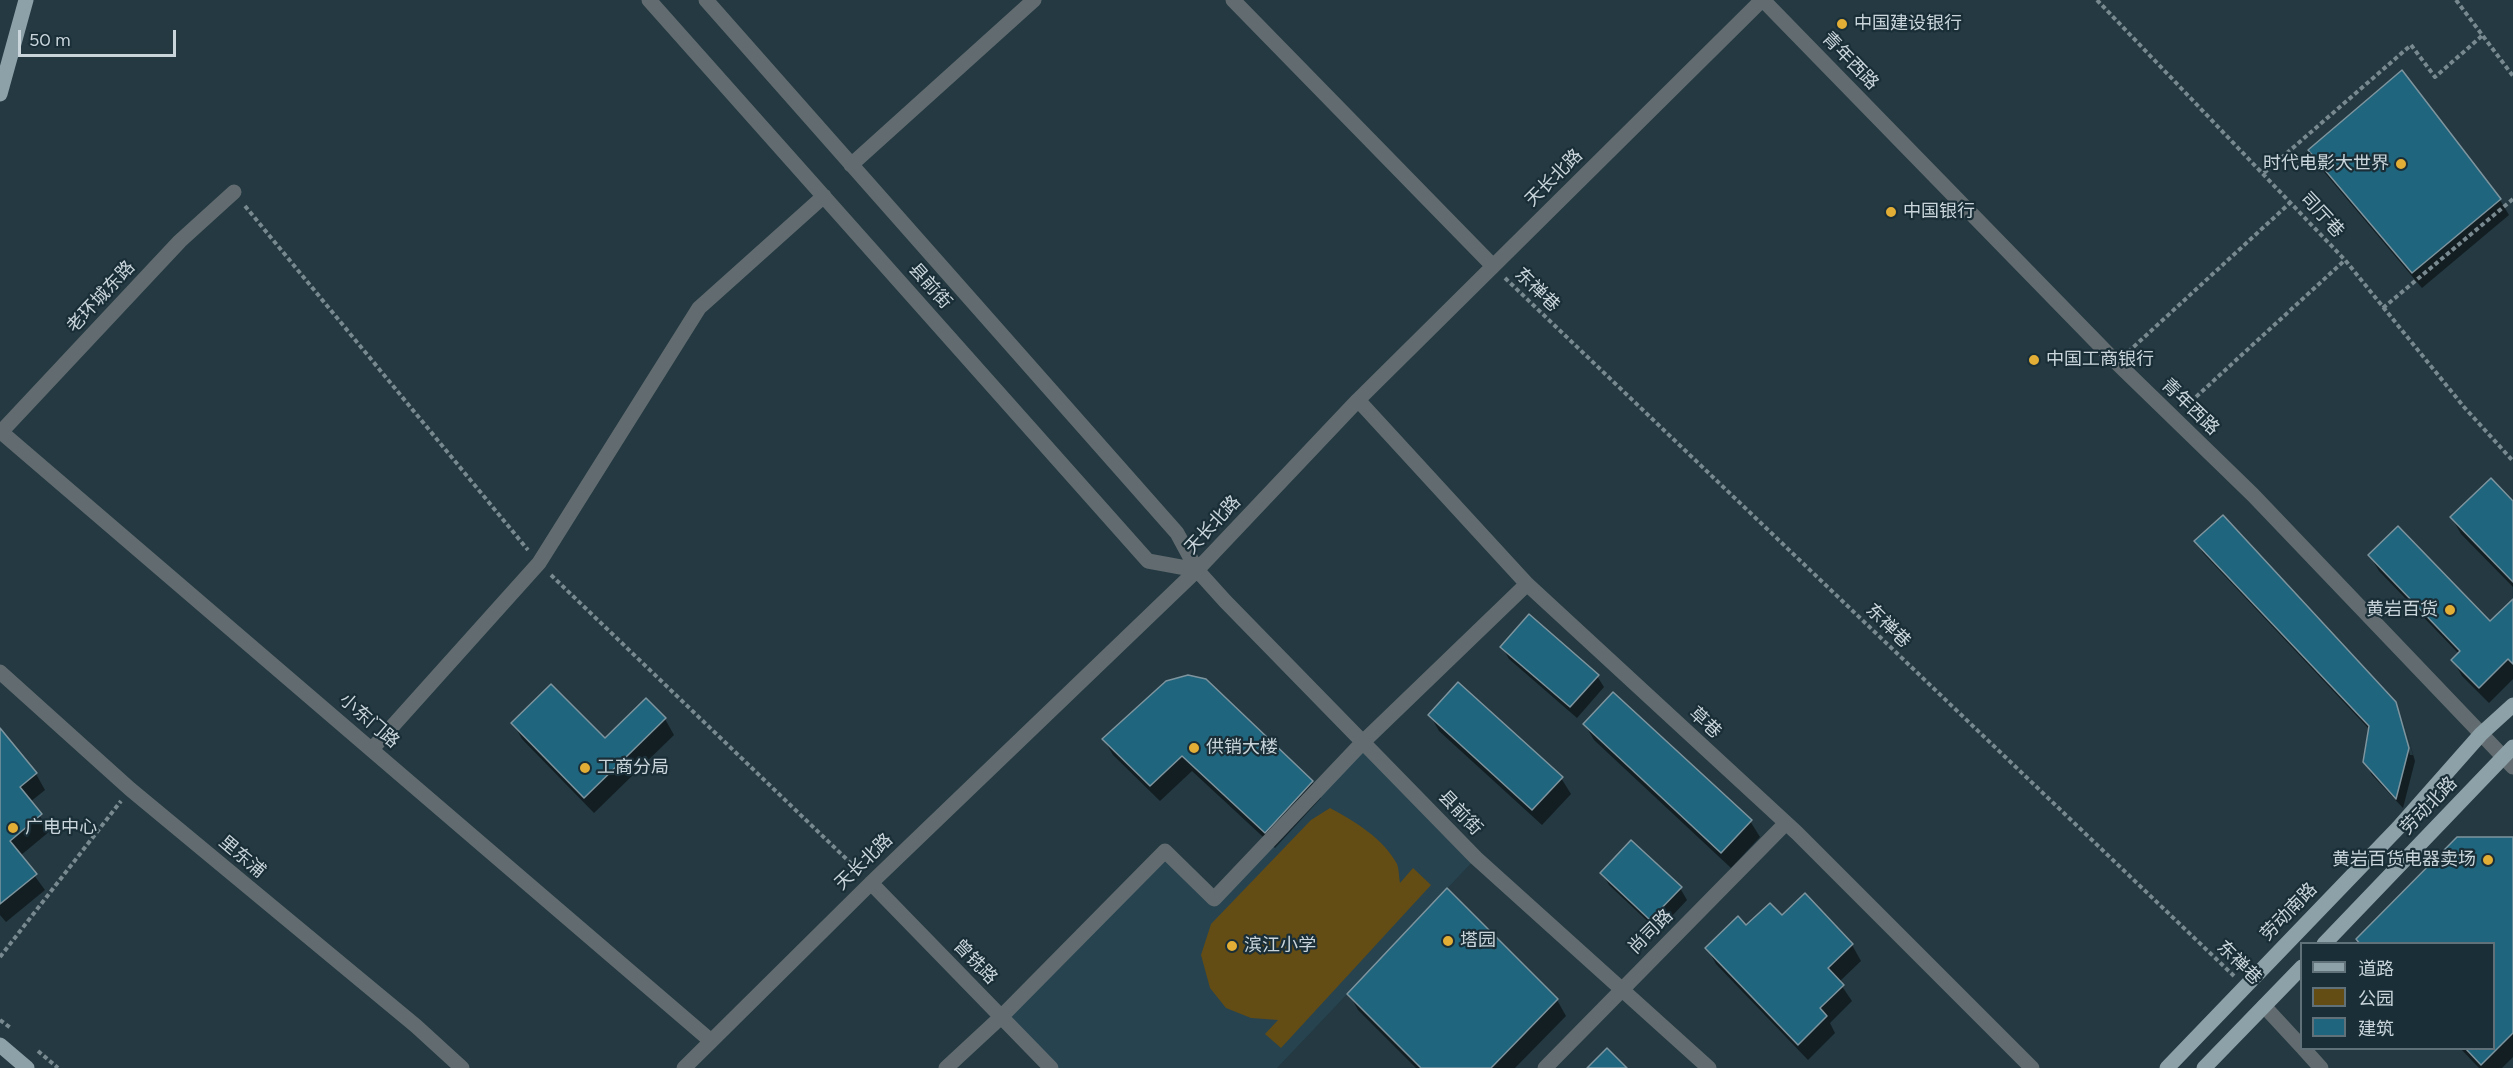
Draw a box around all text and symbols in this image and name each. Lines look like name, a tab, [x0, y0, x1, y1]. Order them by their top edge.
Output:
place label: 中国建设银行	[1854, 13, 1962, 35]
marker: 中国建设银行	[1835, 17, 1849, 31]
scale bar	[21, 18, 178, 56]
street label: 青年西路	[1817, 28, 1883, 94]
text: 50 m	[29, 29, 71, 51]
street label: 天长北路	[1521, 145, 1587, 211]
place label: 时代电影大世界	[2263, 153, 2389, 175]
marker: 时代电影大世界	[2394, 157, 2408, 171]
street label: 司厅巷	[2296, 188, 2348, 242]
place label: 中国银行	[1903, 201, 1975, 223]
marker: 中国银行	[1884, 205, 1898, 219]
street label: 老环城东路	[62, 257, 140, 337]
street label: 县前街	[904, 259, 956, 313]
street label: 东禅巷	[1510, 263, 1564, 317]
place label: 中国工商银行	[2046, 349, 2154, 371]
marker: 中国工商银行	[2027, 353, 2041, 367]
street label: 青年西路	[2157, 374, 2223, 440]
street label: 天长北路	[1181, 491, 1245, 559]
street label: 东禅巷	[1861, 599, 1915, 653]
place label: 黄岩百货	[2366, 599, 2438, 621]
marker: 黄岩百货	[2443, 603, 2457, 617]
street label: 小东门路	[335, 689, 403, 753]
street label: 草巷	[1684, 703, 1726, 743]
place label: 供销大楼	[1206, 737, 1278, 759]
marker: 供销大楼	[1187, 741, 1201, 755]
place label: 工商分局	[597, 757, 669, 779]
marker: 工商分局	[578, 761, 592, 775]
street label: 劳动北路	[2396, 773, 2462, 839]
street label: 县前街	[1433, 786, 1487, 840]
place label: 广电中心	[25, 817, 97, 839]
marker: 广电中心	[6, 821, 20, 835]
street label: 天长北路	[831, 829, 897, 895]
street label: 里东浦	[214, 831, 270, 883]
place label: 黄岩百货电器卖场	[2332, 849, 2476, 871]
marker: 黄岩百货电器卖场	[2481, 853, 2495, 867]
street label: 劳动南路	[2256, 879, 2322, 945]
street label: 尚司路	[1624, 905, 1678, 959]
place label: 塔园	[1460, 930, 1496, 952]
marker: 塔园	[1441, 934, 1455, 948]
street label: 曾铣路	[948, 935, 1002, 989]
place label: 滨江小学	[1244, 935, 1316, 957]
street label: 东禅巷	[2212, 936, 2266, 990]
marker: 滨江小学	[1225, 939, 1239, 953]
legend	[2300, 942, 2495, 1050]
text: 道路	[2358, 958, 2394, 980]
text: 公园	[2358, 988, 2394, 1010]
text: 建筑	[2358, 1018, 2394, 1040]

